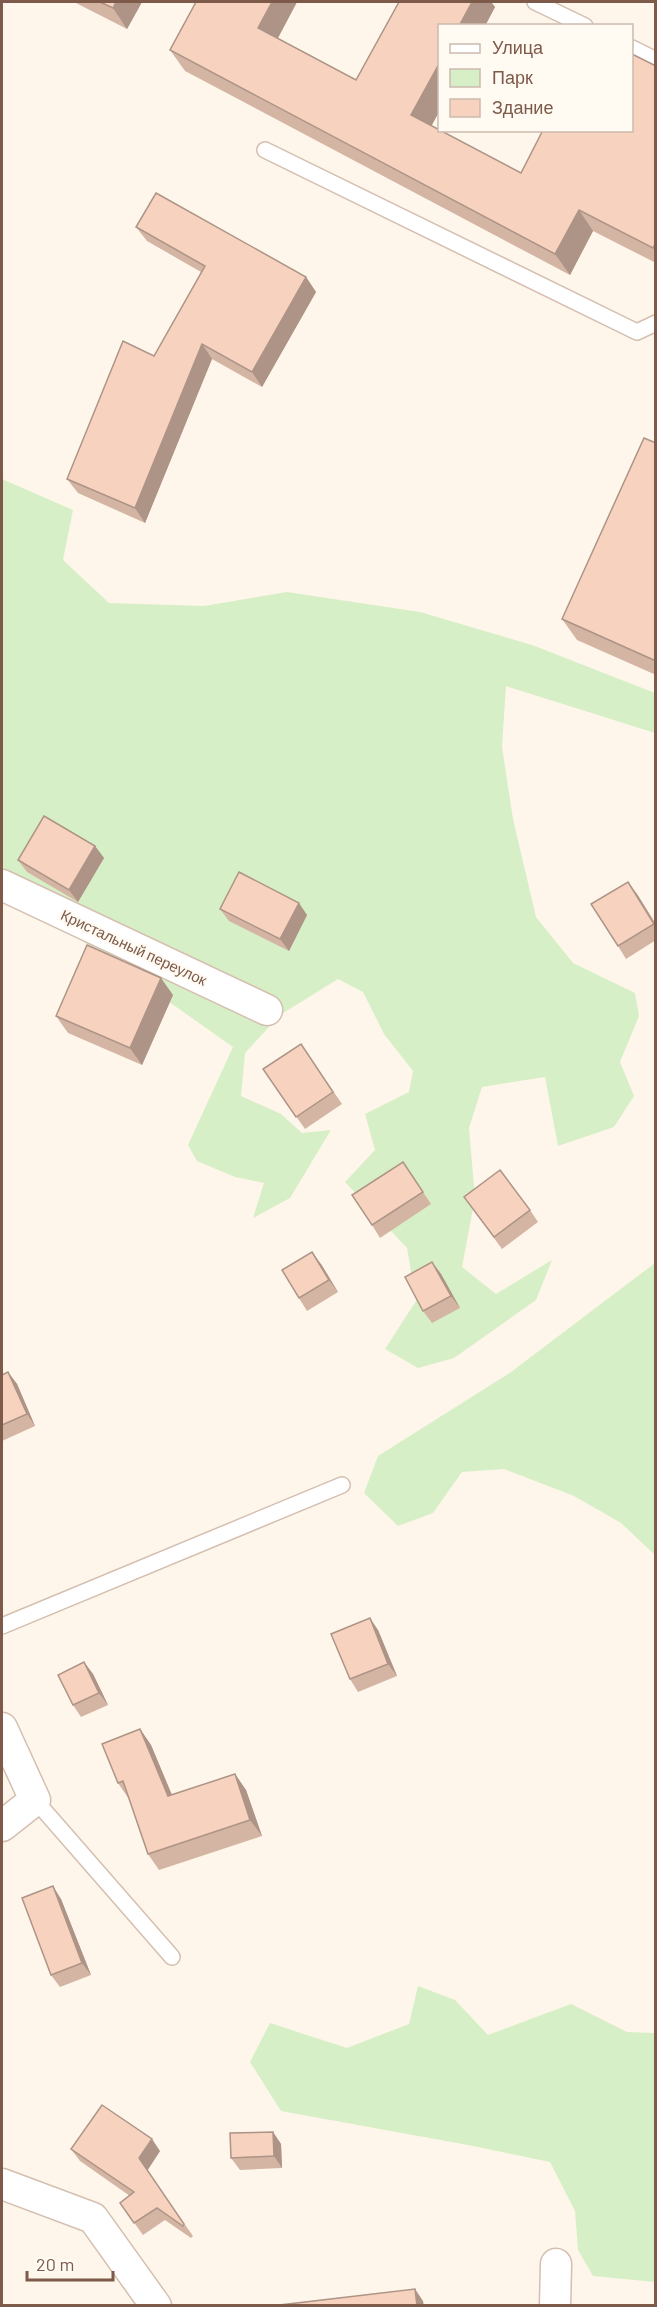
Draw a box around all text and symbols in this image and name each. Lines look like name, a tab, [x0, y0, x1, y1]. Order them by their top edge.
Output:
legend	[438, 24, 633, 132]
text: Улица	[492, 36, 544, 58]
text: Парк	[492, 66, 533, 88]
text: Здание	[492, 96, 553, 118]
street label: Кристальный переулок	[58, 905, 210, 989]
scale bar	[27, 2244, 112, 2282]
text: 20 m	[36, 2253, 74, 2275]

